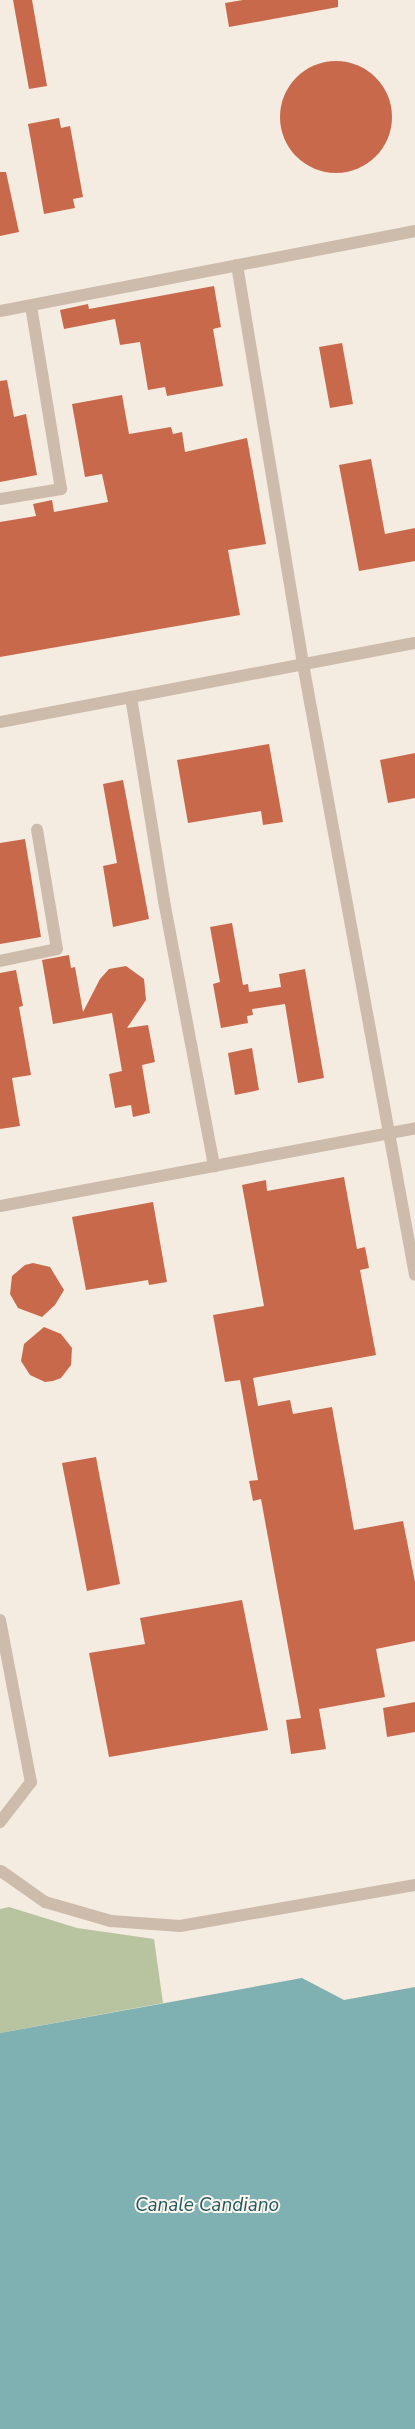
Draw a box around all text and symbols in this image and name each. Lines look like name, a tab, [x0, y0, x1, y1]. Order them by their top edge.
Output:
water label: Canale Candiano	[135, 2195, 279, 2217]

